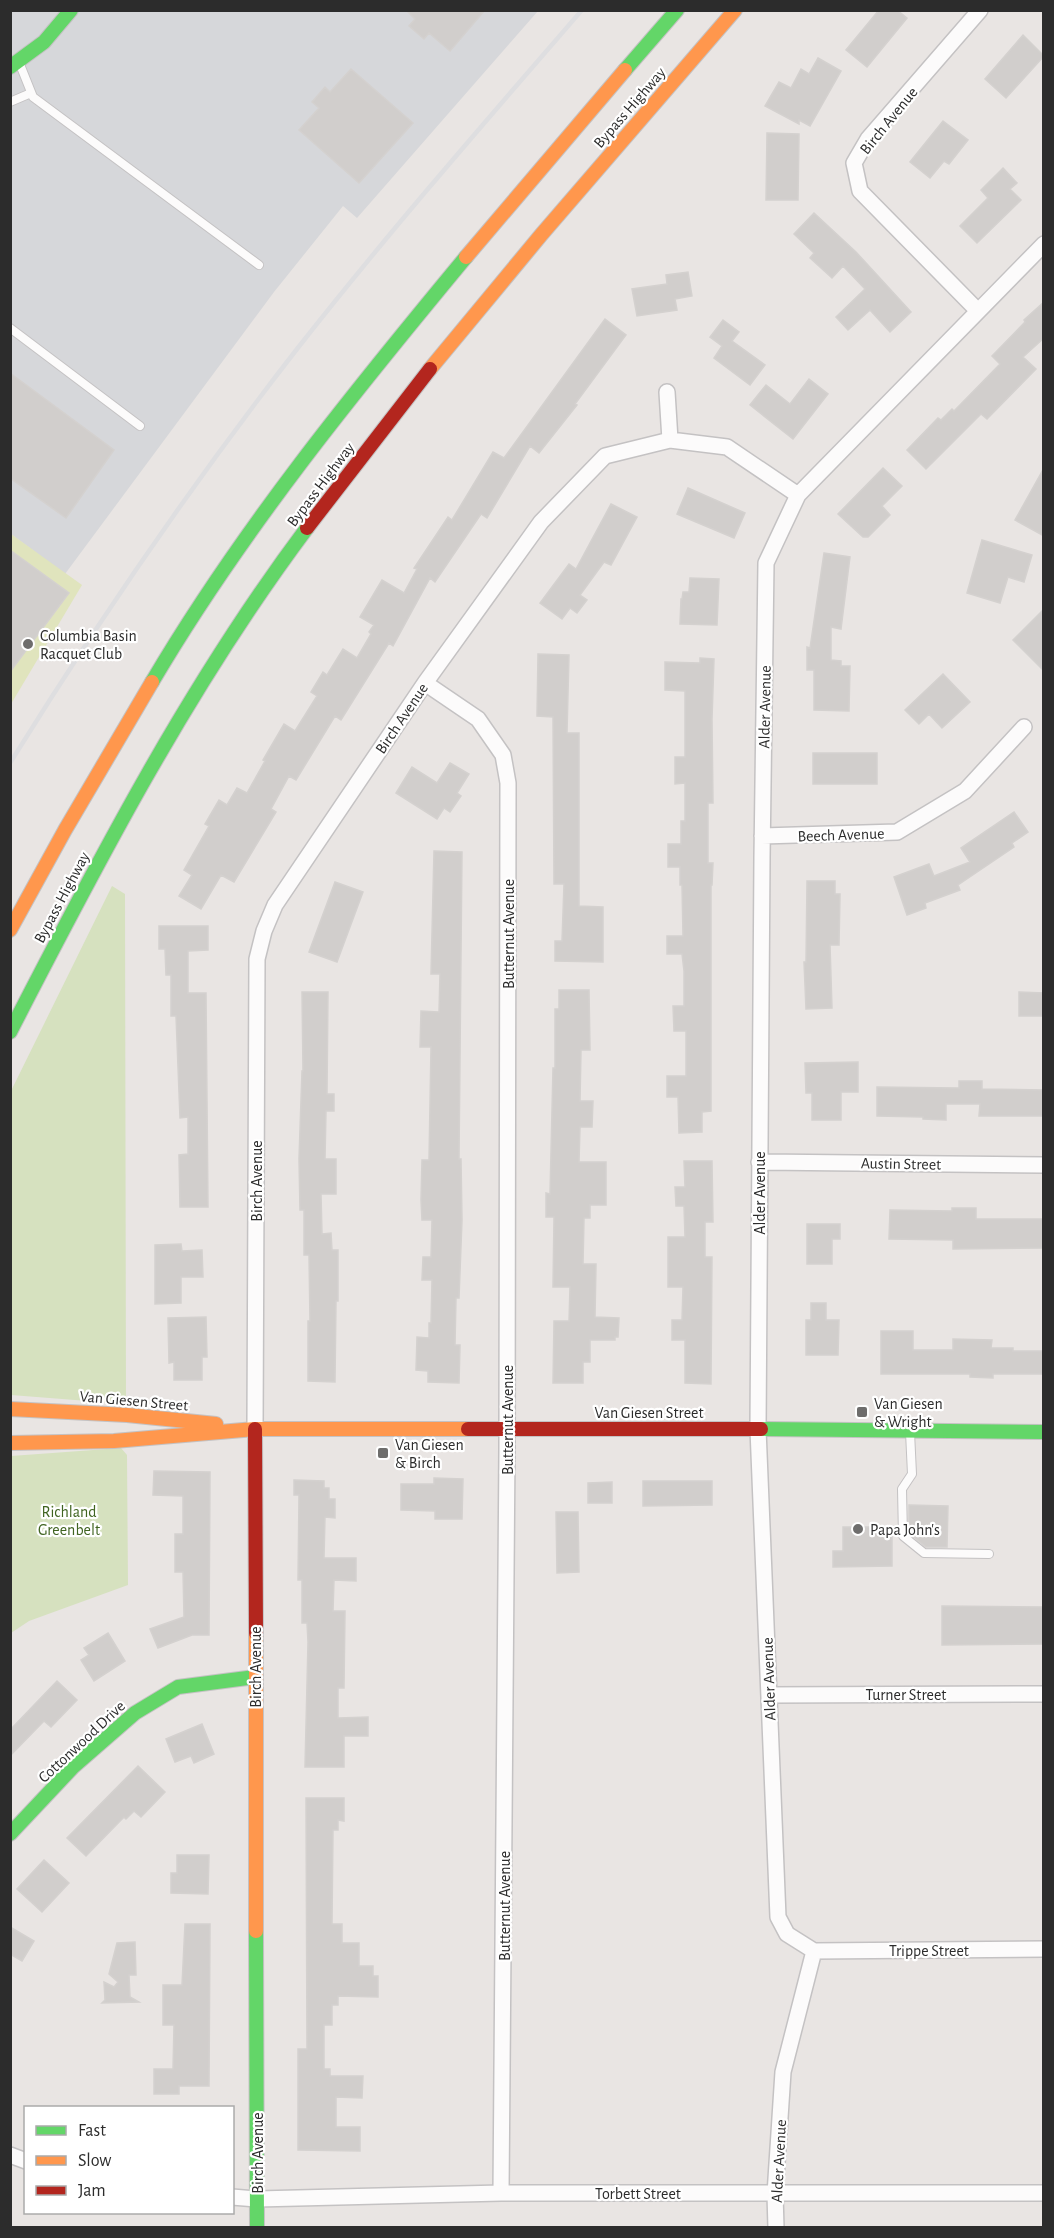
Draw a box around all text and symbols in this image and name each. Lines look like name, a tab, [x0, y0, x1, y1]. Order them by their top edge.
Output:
street label: Bypass Highway	[591, 64, 670, 152]
street label: Birch Avenue	[857, 84, 921, 157]
street label: Bypass Highway	[284, 439, 358, 530]
place label: Columbia Basin Racquet Club	[40, 628, 137, 662]
marker: Columbia Basin Racquet Club	[21, 637, 35, 651]
street label: Alder Avenue	[756, 665, 774, 749]
street label: Birch Avenue	[372, 680, 431, 757]
street label: Beech Avenue	[797, 825, 885, 845]
street label: Bypass Highway	[31, 849, 94, 946]
street label: Butternut Avenue	[501, 879, 517, 989]
street label: Birch Avenue	[249, 1140, 265, 1222]
street label: Alder Avenue	[752, 1151, 768, 1235]
street label: Austin Street	[861, 1155, 941, 1173]
street label: Butternut Avenue	[500, 1365, 516, 1475]
street label: Van Giesen Street	[79, 1388, 189, 1414]
place label: Van Giesen & Wright	[874, 1396, 943, 1430]
street label: Van Giesen Street	[595, 1405, 704, 1421]
marker: Van Giesen & Wright	[855, 1405, 869, 1419]
place label: Van Giesen & Birch	[395, 1437, 464, 1471]
marker: Van Giesen & Birch	[376, 1446, 390, 1460]
park label: Richland Greenbelt	[38, 1504, 100, 1538]
marker: Papa John's	[851, 1522, 865, 1536]
place label: Papa John's	[870, 1522, 940, 1538]
street label: Birch Avenue	[248, 1626, 264, 1708]
street label: Alder Avenue	[760, 1637, 778, 1721]
street label: Turner Street	[866, 1687, 946, 1703]
street label: Cottonwood Drive	[35, 1698, 128, 1786]
street label: Butternut Avenue	[497, 1851, 513, 1961]
street label: Trippe Street	[889, 1943, 969, 1959]
legend	[24, 2106, 234, 2214]
street label: Birch Avenue	[250, 2112, 266, 2194]
street label: Alder Avenue	[769, 2119, 789, 2203]
text: Fast	[78, 2122, 106, 2140]
text: Slow	[78, 2152, 111, 2170]
text: Jam	[78, 2182, 106, 2200]
street label: Torbett Street	[595, 2186, 681, 2202]

